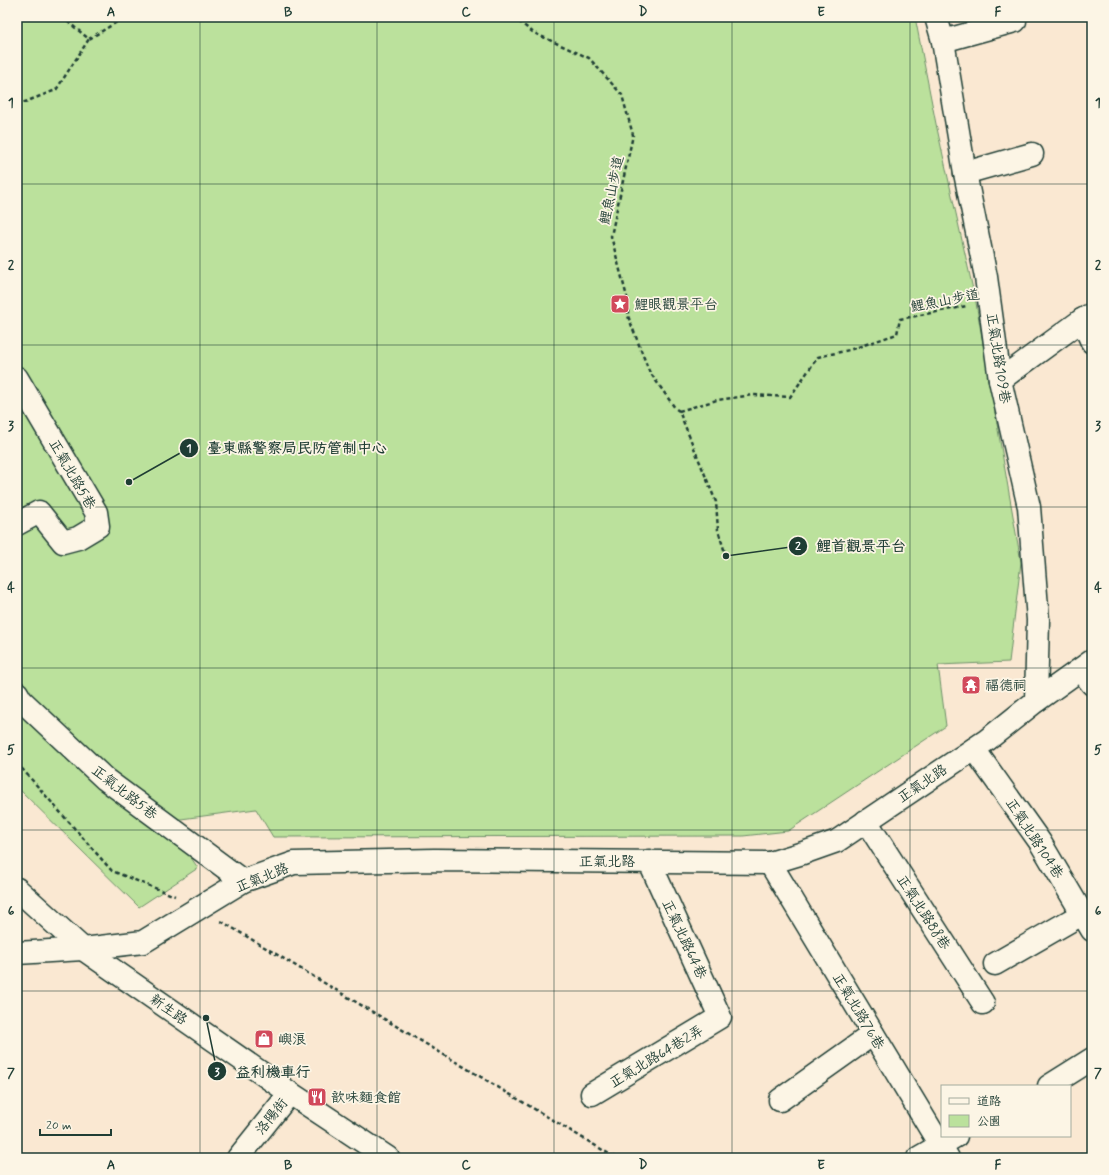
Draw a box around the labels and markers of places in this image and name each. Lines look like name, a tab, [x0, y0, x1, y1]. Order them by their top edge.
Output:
place icon: 鯉眼觀景平台	[609, 293, 631, 315]
place label: 鯉眼觀景平台	[634, 296, 718, 314]
callout: 臺東縣警察局民防管制中心	[179, 434, 395, 461]
callout: 鯉首觀景平台	[788, 532, 914, 559]
temple icon: 福德祠	[960, 674, 982, 696]
place label: 福德祠	[985, 677, 1027, 695]
shop icon: 嶼浪	[253, 1028, 275, 1050]
place label: 嶼浪	[278, 1031, 306, 1049]
callout: 益利機車行	[207, 1058, 318, 1085]
restaurant icon: 歆味麵食館	[306, 1086, 328, 1108]
place label: 歆味麵食館	[331, 1089, 401, 1107]

